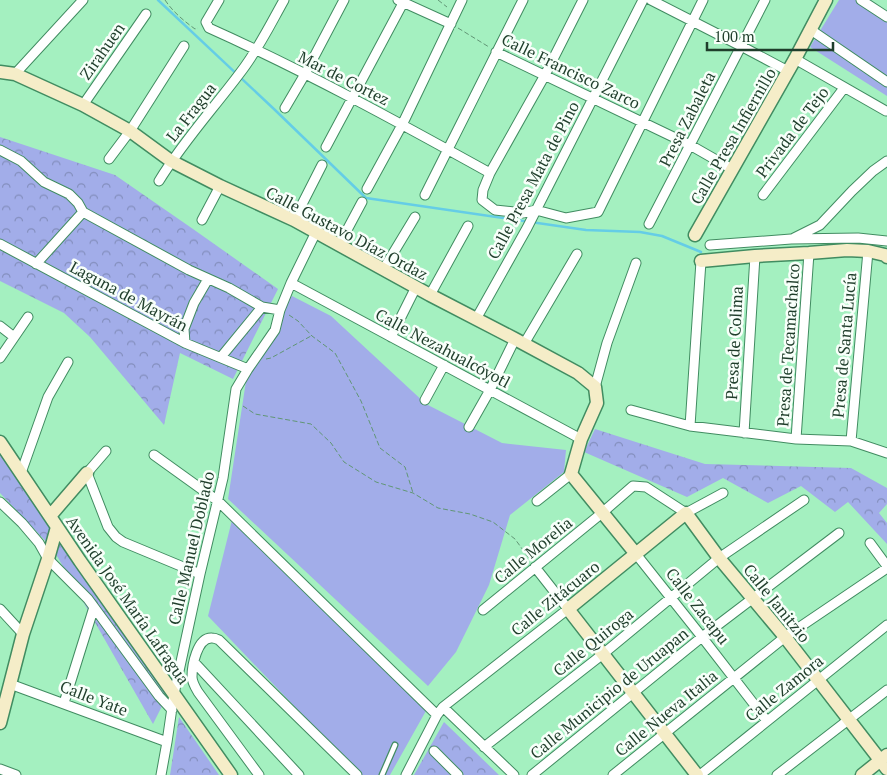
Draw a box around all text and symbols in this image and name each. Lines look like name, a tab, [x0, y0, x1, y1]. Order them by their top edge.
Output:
street label: Zirahuen	[74, 18, 130, 84]
scale bar	[707, 20, 833, 52]
text: 100 m	[714, 26, 755, 46]
street label: Calle Francisco Zarco	[498, 28, 644, 114]
street label: Mar de Cortez	[295, 46, 393, 110]
street label: Calle Presa Infiernillo	[685, 64, 781, 208]
street label: Presa Zabaleta	[654, 68, 720, 170]
street label: La Fragua	[161, 78, 221, 146]
street label: Privada de Tejo	[750, 82, 834, 182]
street label: Calle Presa Mata de Pino	[482, 97, 584, 263]
street label: Calle Gustavo Díaz Ordaz	[262, 181, 432, 285]
street label: Laguna de Mayrán	[66, 256, 192, 337]
street label: Presa de Tecamachalco	[771, 263, 805, 427]
street label: Presa de Santa Lucía	[827, 271, 861, 419]
street label: Presa de Colima	[720, 286, 748, 400]
street label: Calle Nezahualcóyotl	[372, 303, 514, 393]
street label: Calle Manuel Doblado	[163, 469, 219, 627]
street label: Avenida José María Lafragua	[61, 511, 195, 689]
street label: Calle Morelia	[489, 512, 577, 588]
street label: Calle Zitácuaro	[506, 555, 604, 641]
street label: Calle Janitzio	[738, 559, 816, 647]
street label: Calle Zacapu	[661, 563, 735, 649]
street label: Calle Quiroga	[548, 603, 638, 681]
street label: Calle Municipio de Uruapan	[525, 622, 693, 764]
street label: Calle Zamora	[740, 650, 828, 726]
street label: Calle Nueva Italia	[610, 665, 722, 761]
street label: Calle Yate	[57, 675, 131, 721]

